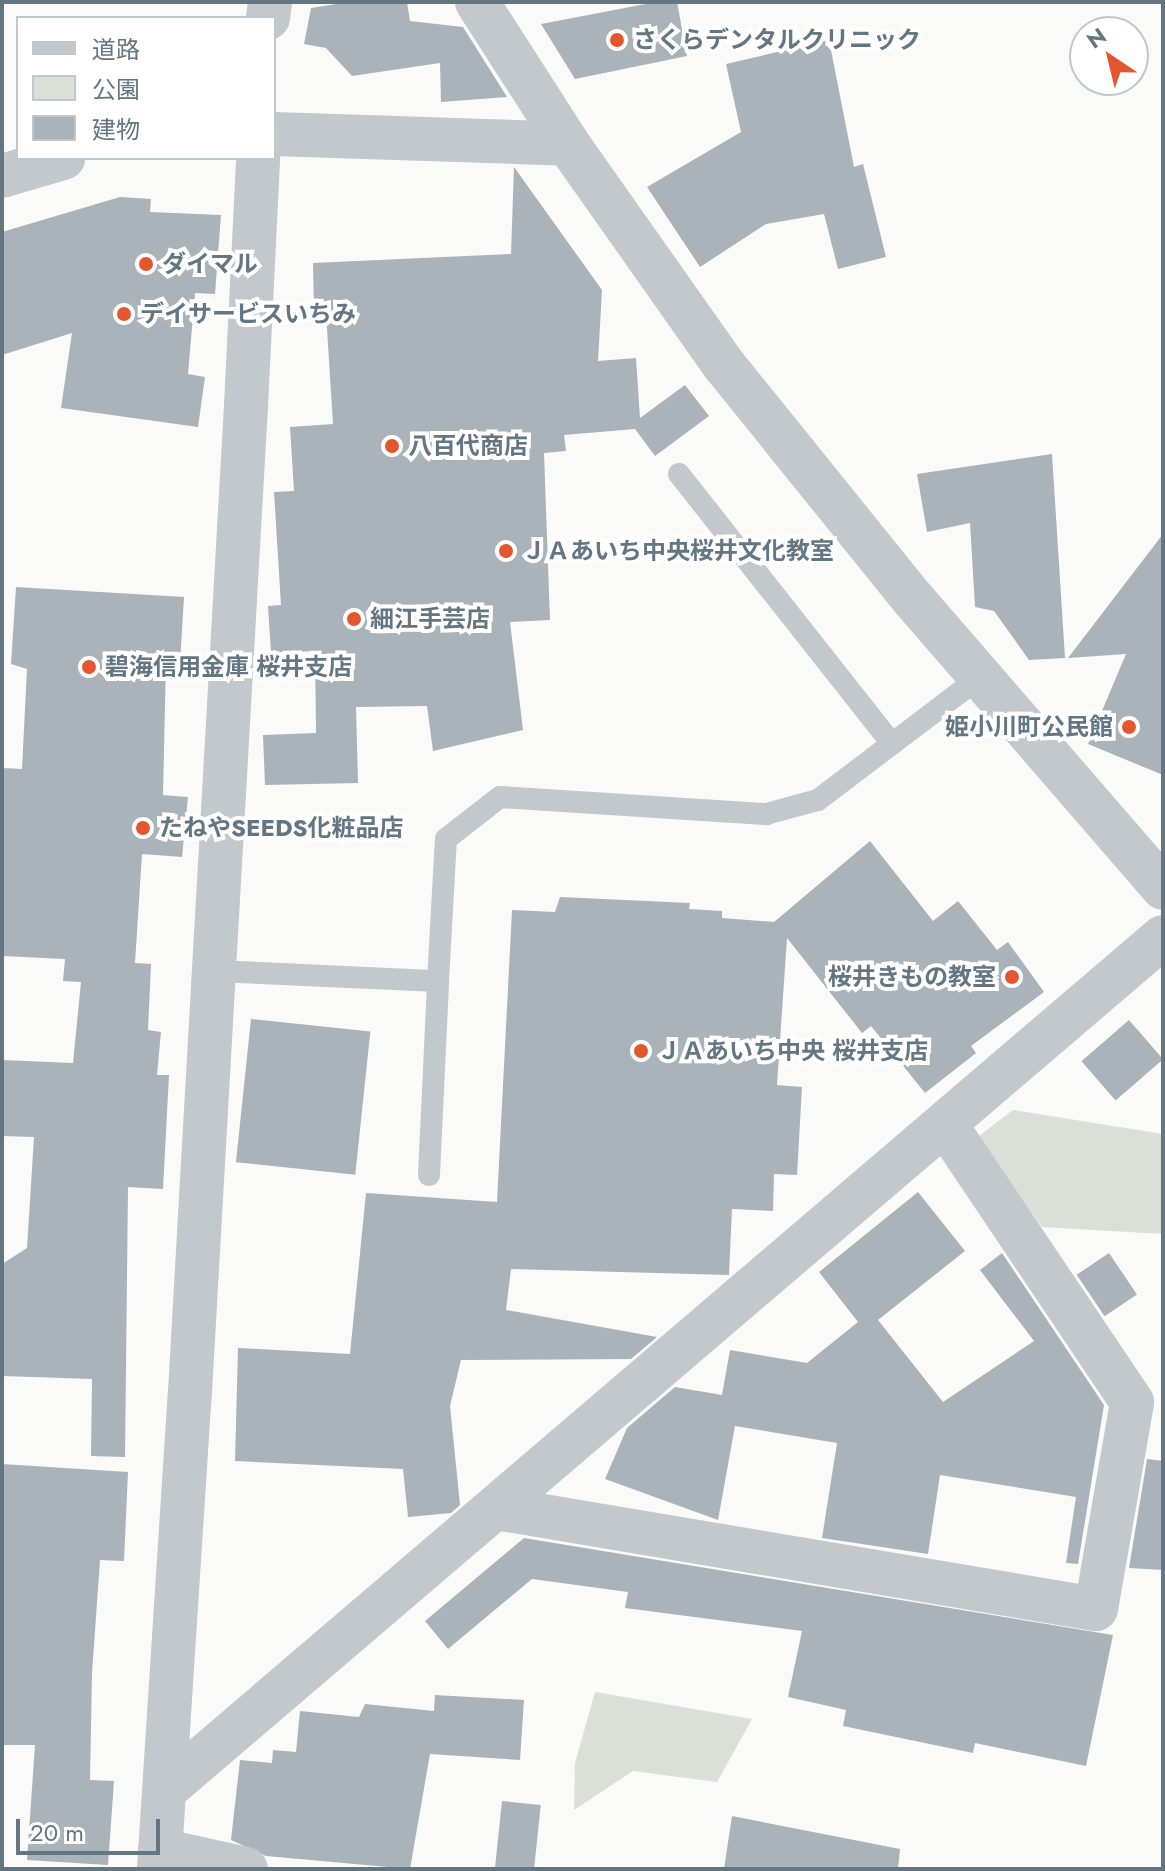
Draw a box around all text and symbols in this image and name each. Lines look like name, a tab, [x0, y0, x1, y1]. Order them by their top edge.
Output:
legend	[16, 16, 276, 160]
north arrow	[1069, 16, 1149, 96]
text: N	[1080, 20, 1113, 56]
place label: さくらデンタルクリニック	[633, 26, 921, 54]
marker: さくらデンタルクリニック	[608, 31, 626, 49]
text: 道路	[92, 32, 140, 67]
text: 公園	[92, 72, 140, 107]
text: 建物	[92, 112, 140, 147]
place label: ダイマル	[162, 250, 258, 278]
marker: ダイマル	[137, 255, 155, 273]
place label: デイサービスいちみ	[140, 300, 356, 328]
marker: デイサービスいちみ	[115, 305, 133, 323]
place label: 八百代商店	[408, 432, 528, 460]
marker: 八百代商店	[383, 437, 401, 455]
place label: ＪＡあいち中央桜井文化教室	[522, 537, 834, 565]
marker: ＪＡあいち中央桜井文化教室	[497, 542, 515, 560]
place label: 細江手芸店	[370, 605, 490, 633]
marker: 細江手芸店	[345, 610, 363, 628]
place label: 碧海信用金庫 桜井支店	[105, 653, 352, 681]
marker: 碧海信用金庫 桜井支店	[80, 658, 98, 676]
place label: 姫小川町公民館	[945, 713, 1113, 741]
marker: 姫小川町公民館	[1120, 718, 1138, 736]
place label: たねやSEEDS化粧品店	[159, 814, 404, 842]
marker: たねやSEEDS化粧品店	[134, 819, 152, 837]
place label: 桜井きもの教室	[828, 963, 996, 991]
marker: 桜井きもの教室	[1003, 968, 1021, 986]
place label: ＪＡあいち中央 桜井支店	[657, 1037, 928, 1065]
marker: ＪＡあいち中央 桜井支店	[632, 1042, 650, 1060]
scale bar	[20, 1803, 164, 1853]
text: 20 m	[30, 1815, 84, 1850]

